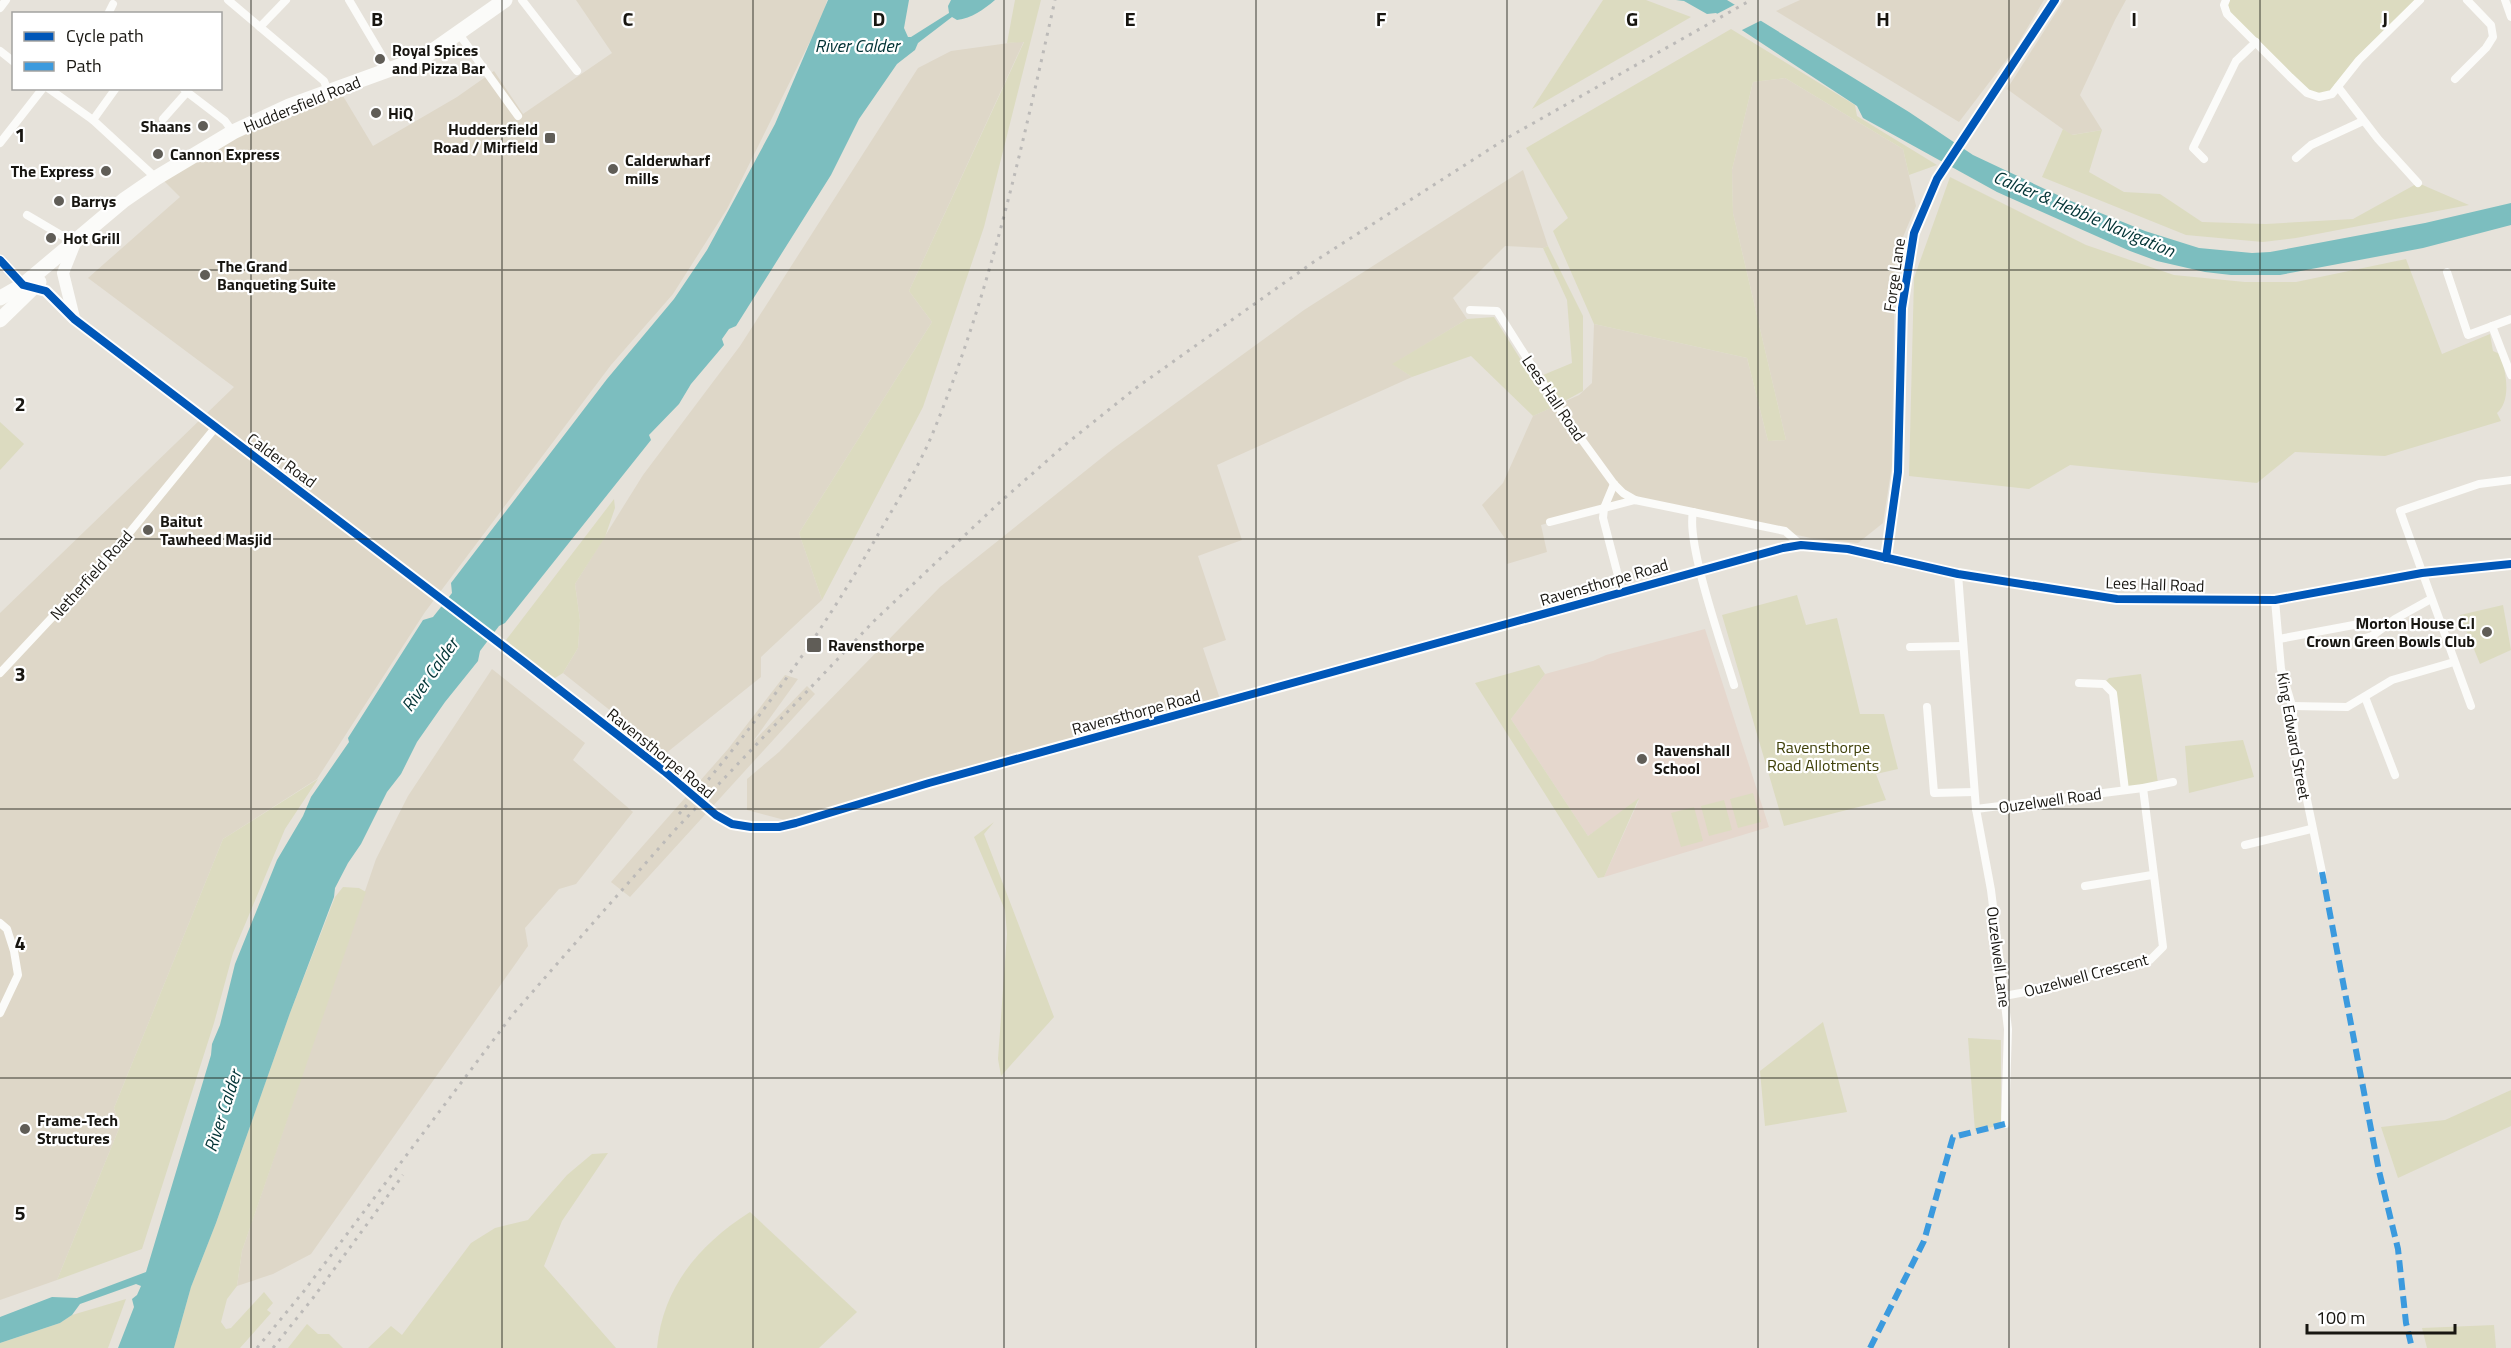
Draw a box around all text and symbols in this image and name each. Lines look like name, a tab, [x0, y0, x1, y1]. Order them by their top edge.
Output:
text: B	[371, 3, 383, 34]
text: C	[623, 3, 634, 34]
text: D	[873, 3, 885, 34]
text: E	[1124, 3, 1136, 34]
text: F	[1376, 3, 1387, 34]
text: G	[1626, 3, 1638, 34]
text: H	[1876, 3, 1890, 34]
text: I	[2131, 3, 2137, 34]
text: J	[2382, 3, 2388, 34]
legend	[12, 12, 222, 90]
text: Cycle path	[66, 22, 144, 49]
water label: River Calder	[815, 32, 902, 59]
place label: Royal Spices and Pizza Bar	[392, 38, 485, 80]
text: Path	[66, 52, 102, 79]
marker: Royal Spices and Pizza Bar	[373, 52, 387, 66]
street label: Huddersfield Road	[240, 70, 364, 138]
place label: HiQ	[388, 101, 413, 125]
marker: HiQ	[369, 106, 383, 120]
place label: Shaans	[141, 114, 191, 138]
place label: Huddersfield Road / Mirfield	[433, 117, 538, 159]
text: 1	[14, 119, 26, 150]
marker: Shaans	[196, 119, 210, 133]
marker: Huddersfield Road / Mirfield	[543, 131, 557, 145]
place label: Cannon Express	[170, 142, 280, 166]
marker: Cannon Express	[151, 147, 165, 161]
place label: Calderwharf mills	[625, 148, 710, 190]
place label: The Express	[11, 159, 94, 183]
marker: Calderwharf mills	[606, 162, 620, 176]
water label: Calder & Hebble Navigation	[1989, 163, 2180, 264]
marker: The Express	[99, 164, 113, 178]
place label: Barrys	[71, 189, 116, 213]
marker: Barrys	[52, 194, 66, 208]
place label: Hot Grill	[63, 226, 120, 250]
marker: Hot Grill	[44, 231, 58, 245]
street label: Forge Lane	[1877, 237, 1911, 313]
place label: The Grand Banqueting Suite	[217, 254, 336, 296]
marker: The Grand Banqueting Suite	[198, 268, 212, 282]
street label: Lees Hall Road	[1516, 350, 1592, 446]
text: 2	[14, 388, 26, 419]
street label: Calder Road	[242, 427, 322, 493]
place label: Baitut Tawheed Masjid	[160, 509, 272, 551]
marker: Baitut Tawheed Masjid	[141, 523, 155, 537]
street label: Netherfield Road	[44, 525, 138, 625]
street label: Ravensthorpe Road	[1537, 552, 1671, 612]
street label: Lees Hall Road	[2105, 570, 2205, 598]
place label: Morton House C.I Crown Green Bowls Club	[2306, 611, 2475, 653]
marker: Morton House C.I Crown Green Bowls Club	[2480, 625, 2494, 639]
water label: River Calder	[394, 630, 466, 717]
place label: Ravensthorpe	[828, 633, 924, 657]
marker: Ravensthorpe	[805, 636, 823, 654]
text: 3	[14, 658, 26, 689]
street label: King Edward Street	[2271, 670, 2317, 802]
street label: Ravensthorpe Road	[1069, 683, 1203, 741]
street label: Ravensthorpe Road	[602, 702, 720, 804]
park label: Ravensthorpe Road Allotments	[1767, 735, 1879, 777]
place label: Ravenshall School	[1654, 738, 1730, 780]
marker: Ravenshall School	[1635, 752, 1649, 766]
street label: Ouzelwell Road	[1997, 781, 2103, 819]
street label: Ouzelwell Lane	[1981, 905, 2017, 1009]
text: 4	[14, 927, 26, 958]
street label: Ouzelwell Crescent	[2021, 947, 2151, 1003]
water label: River Calder	[197, 1064, 249, 1155]
place label: Frame-Tech Structures	[37, 1108, 118, 1150]
marker: Frame-Tech Structures	[18, 1122, 32, 1136]
text: 5	[14, 1197, 26, 1228]
scale bar	[2307, 1297, 2456, 1335]
text: 100 m	[2316, 1304, 2365, 1331]

